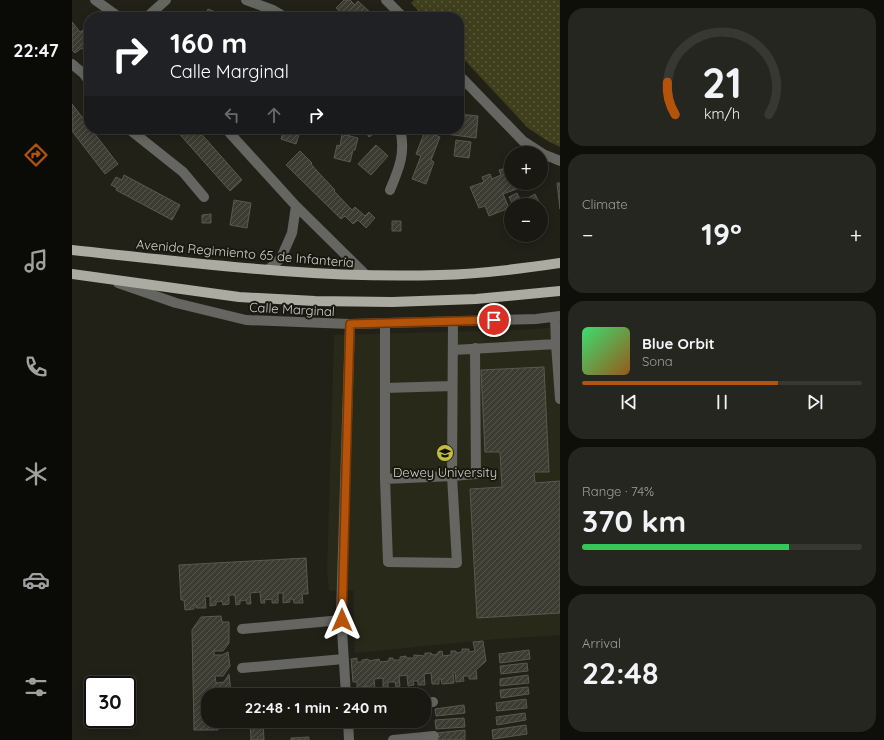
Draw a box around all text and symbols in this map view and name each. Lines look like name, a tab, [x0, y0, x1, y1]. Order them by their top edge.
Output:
text: 160 m	[170, 25, 247, 60]
icon: right	[104, 28, 156, 80]
text: 22:47	[13, 39, 59, 62]
text: 21	[702, 56, 742, 108]
text: Calle Marginal	[170, 60, 289, 83]
icon: left	[221, 104, 243, 126]
icon: ahead	[263, 104, 285, 126]
icon: right	[305, 104, 327, 126]
text: km/h	[704, 105, 740, 123]
icon: directions	[22, 141, 50, 169]
map controls	[504, 146, 548, 242]
button: +	[504, 146, 548, 190]
text: Climate	[582, 196, 628, 212]
button: −	[504, 198, 548, 242]
text: 19°	[701, 215, 742, 253]
text: −	[582, 221, 593, 249]
text: +	[850, 221, 862, 249]
street label: Avenida Regimiento 65 de Infantería	[135, 236, 355, 270]
icon: music	[22, 247, 50, 275]
street label: Calle Marginal	[249, 299, 335, 319]
pin	[477, 303, 511, 337]
icon: arrive	[483, 309, 505, 331]
text: Blue Orbit	[642, 334, 715, 353]
icon: phone	[22, 353, 50, 381]
text: Sona	[642, 353, 673, 369]
icon: previous	[618, 391, 640, 413]
icon: pause	[711, 391, 733, 413]
icon: next	[804, 391, 826, 413]
school or university icon: Dewey University	[435, 443, 455, 463]
icon: climate	[22, 460, 50, 488]
place label: Dewey University	[393, 464, 497, 480]
text: Range · 74%	[582, 483, 654, 499]
text: 370 km	[582, 502, 686, 540]
icon: car	[22, 566, 50, 594]
position arrow	[321, 599, 363, 641]
text: Arrival	[582, 635, 621, 651]
text: 22:48	[582, 654, 658, 692]
icon: filters	[22, 673, 50, 701]
speed limit sign: 30	[84, 676, 136, 728]
text: 22:48 · 1 min · 240 m	[245, 698, 387, 717]

